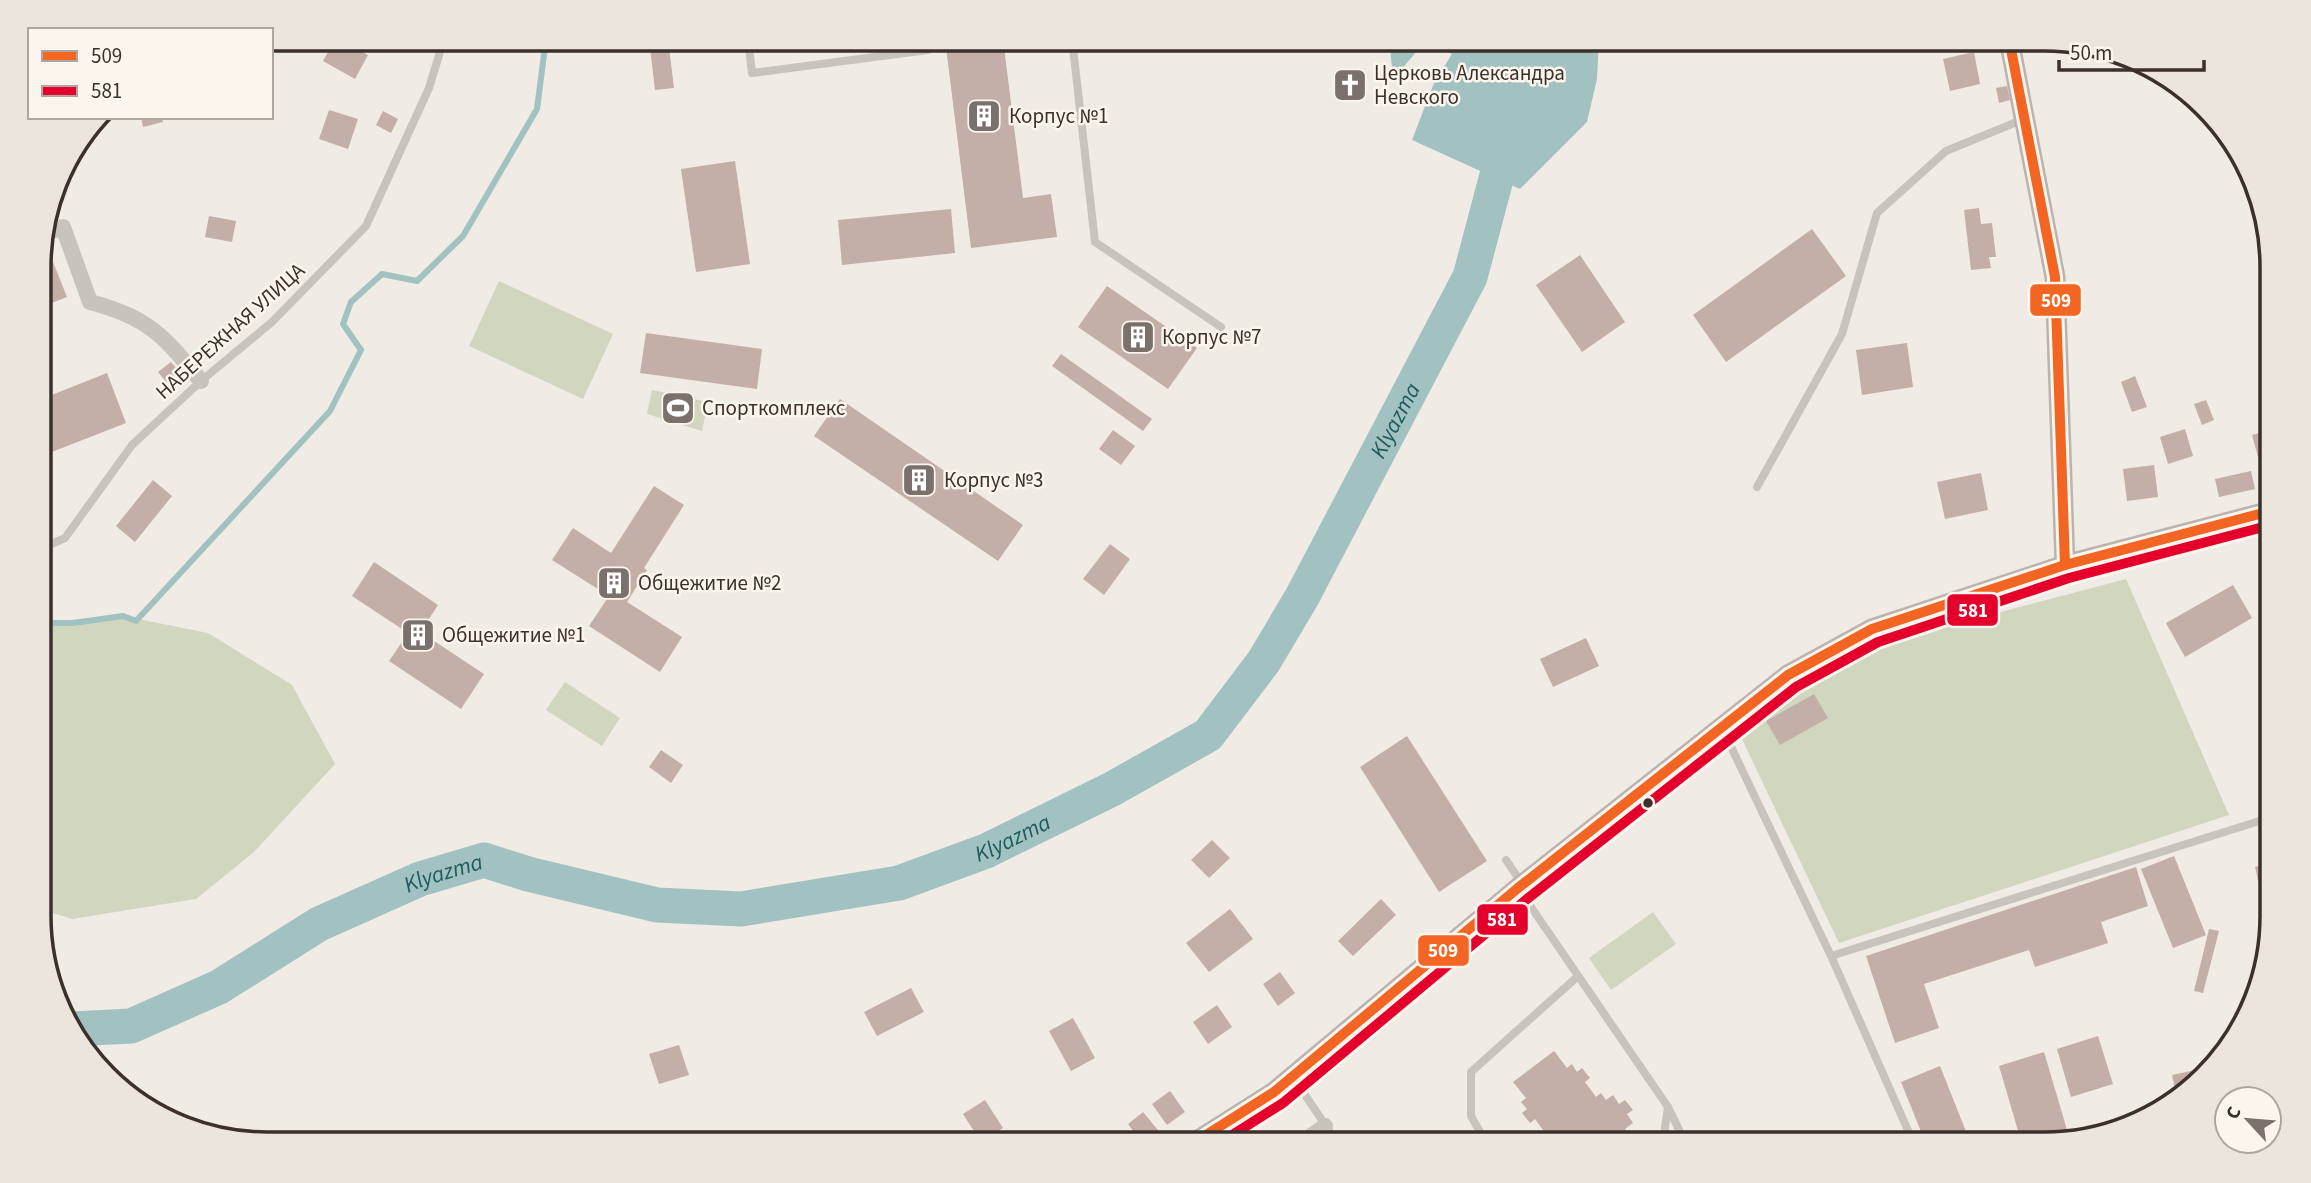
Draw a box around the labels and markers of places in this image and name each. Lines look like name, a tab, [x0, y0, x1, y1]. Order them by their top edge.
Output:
place label: Церковь Александра Невского	[1374, 58, 1565, 112]
church icon: Церковь Александра Невского	[1331, 66, 1369, 104]
building icon: Корпус №1	[965, 97, 1003, 135]
place label: Корпус №1	[1009, 101, 1108, 131]
building icon: Корпус №7	[1119, 318, 1157, 356]
place label: Корпус №7	[1162, 322, 1261, 352]
sports icon: Спорткомплекс	[659, 389, 697, 427]
place label: Спорткомплекс	[702, 393, 846, 423]
building icon: Корпус №3	[900, 461, 938, 499]
place label: Корпус №3	[944, 465, 1043, 495]
building icon: Общежитие №2	[595, 564, 633, 602]
place label: Общежитие №2	[638, 568, 781, 598]
building icon: Общежитие №1	[399, 616, 437, 654]
place label: Общежитие №1	[442, 620, 585, 650]
unlabelled marker	[1641, 796, 1655, 810]

